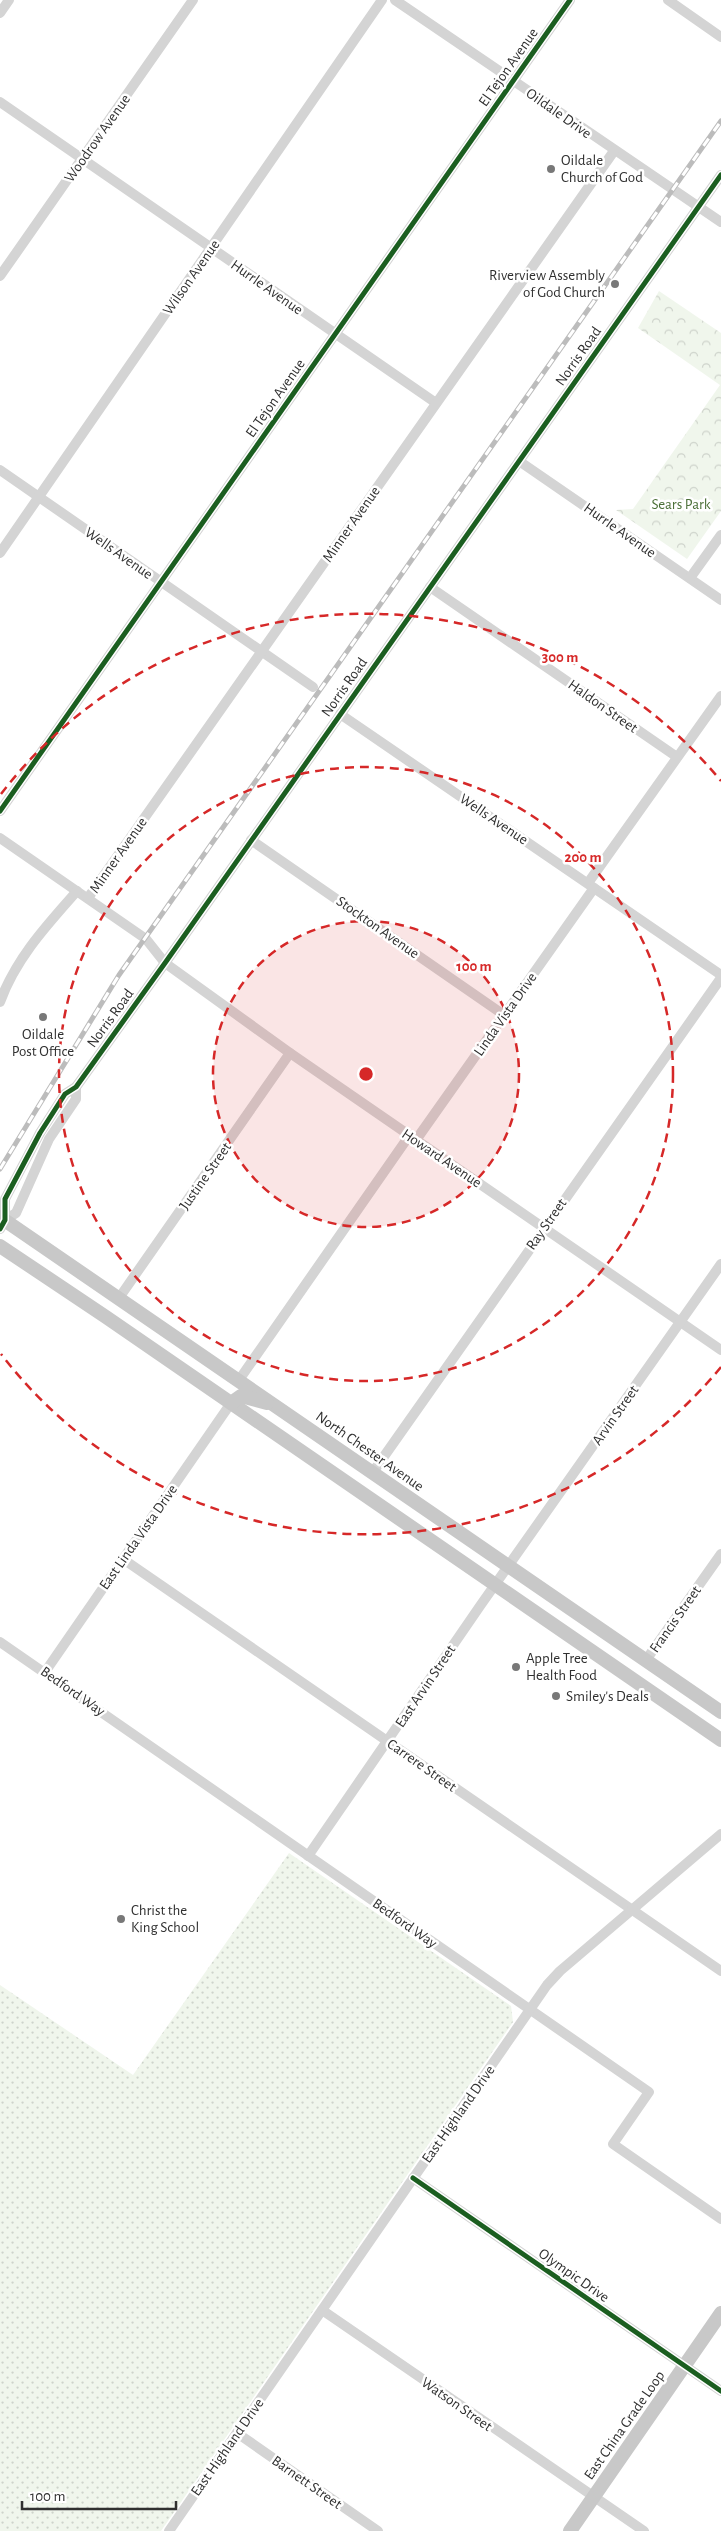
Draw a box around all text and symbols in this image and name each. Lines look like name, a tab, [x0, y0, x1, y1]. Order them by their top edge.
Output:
street label: El Tejon Avenue	[476, 25, 541, 109]
street label: Oildale Drive	[523, 86, 594, 141]
street label: Woodrow Avenue	[62, 92, 133, 185]
place label: Oildale Church of God	[561, 153, 643, 185]
marker: Oildale Church of God	[545, 163, 557, 175]
street label: Wilson Avenue	[160, 237, 223, 317]
street label: Hurrle Avenue	[228, 257, 306, 318]
place label: Riverview Assembly of God Church	[489, 268, 606, 300]
marker: Riverview Assembly of God Church	[609, 278, 621, 290]
street label: Norris Road	[553, 324, 604, 389]
street label: El Tejon Avenue	[243, 356, 308, 440]
street label: Minner Avenue	[320, 484, 383, 565]
park label: Sears Park	[651, 497, 711, 512]
street label: Hurrle Avenue	[581, 500, 659, 561]
street label: Wells Avenue	[82, 525, 155, 582]
text: 300 m	[542, 650, 578, 665]
street label: Norris Road	[319, 655, 370, 720]
street label: Haldon Street	[565, 677, 640, 736]
street label: Wells Avenue	[457, 791, 531, 848]
street label: Minner Avenue	[87, 815, 150, 896]
text: 200 m	[564, 850, 602, 865]
street label: Stockton Avenue	[334, 893, 422, 962]
text: 100 m	[456, 959, 492, 974]
street label: Linda Vista Drive	[471, 970, 540, 1059]
street label: Norris Road	[84, 986, 137, 1050]
marker: Oildale Post Office	[37, 1011, 49, 1023]
place label: Oildale Post Office	[12, 1027, 74, 1059]
centre of rings	[357, 1065, 375, 1083]
street label: Howard Avenue	[399, 1126, 484, 1191]
street label: Justine Street	[177, 1140, 234, 1213]
street label: Ray Street	[523, 1196, 570, 1253]
street label: Arvin Street	[589, 1383, 641, 1448]
street label: North Chester Avenue	[313, 1409, 426, 1494]
street label: East Linda Vista Drive	[97, 1482, 180, 1593]
street label: Francis Street	[647, 1583, 704, 1656]
street label: East Arvin Street	[392, 1642, 459, 1730]
place label: Apple Tree Health Food	[526, 1651, 597, 1683]
marker: Apple Tree Health Food	[510, 1661, 522, 1673]
street label: Bedford Way	[38, 1664, 108, 1719]
place label: Smiley's Deals	[566, 1689, 649, 1704]
marker: Smiley's Deals	[550, 1690, 562, 1702]
street label: Carrere Street	[384, 1736, 459, 1795]
street label: Bedford Way	[370, 1896, 440, 1951]
place label: Christ the King School	[131, 1903, 199, 1935]
marker: Christ the King School	[115, 1913, 127, 1925]
street label: East Highland Drive	[419, 2063, 498, 2166]
street label: Olympic Drive	[536, 2246, 612, 2305]
street label: East China Grade Loop	[581, 2368, 668, 2482]
street label: Watson Street	[419, 2375, 495, 2434]
street label: East Highland Drive	[188, 2396, 267, 2499]
street label: Barnett Street	[269, 2453, 345, 2512]
scale bar	[22, 2478, 176, 2510]
text: 100 m	[30, 2489, 65, 2504]

